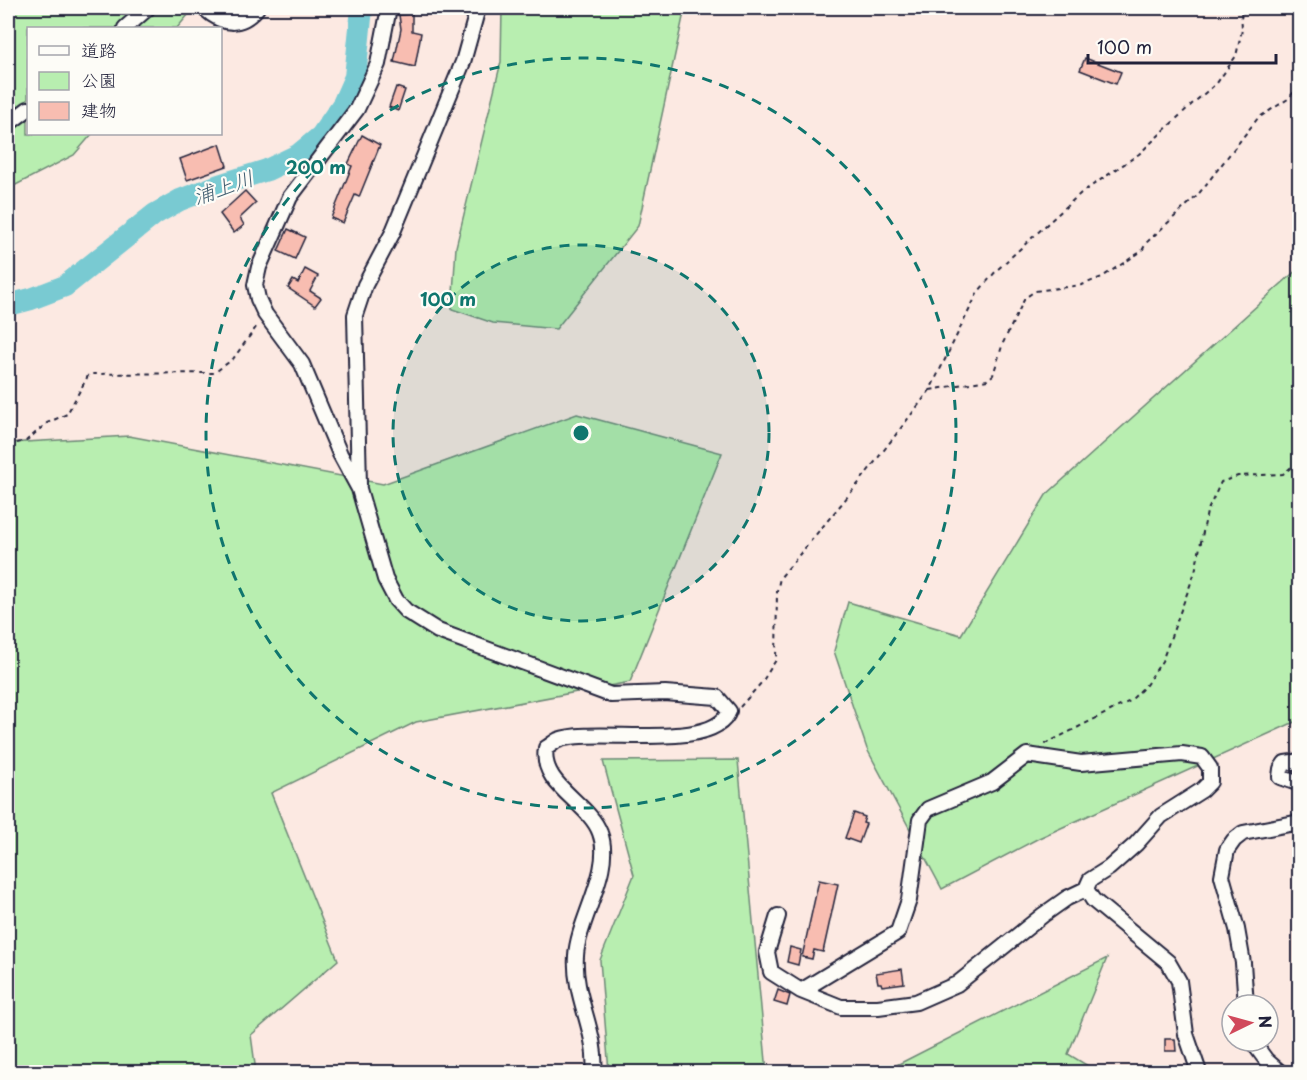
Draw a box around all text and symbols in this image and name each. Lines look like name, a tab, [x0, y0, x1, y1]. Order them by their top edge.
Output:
legend	[27, 27, 222, 135]
scale bar	[1088, 27, 1276, 65]
text: 100 m	[1097, 33, 1152, 60]
text: 道路	[81, 36, 117, 63]
text: 公園	[81, 66, 117, 93]
text: 建物	[81, 96, 117, 123]
text: 200 m	[286, 153, 346, 180]
water label: 浦上川	[188, 161, 258, 211]
text: 100 m	[420, 285, 476, 312]
centre of rings	[571, 423, 591, 443]
north arrow	[1220, 993, 1280, 1053]
text: N	[1253, 1014, 1278, 1029]

